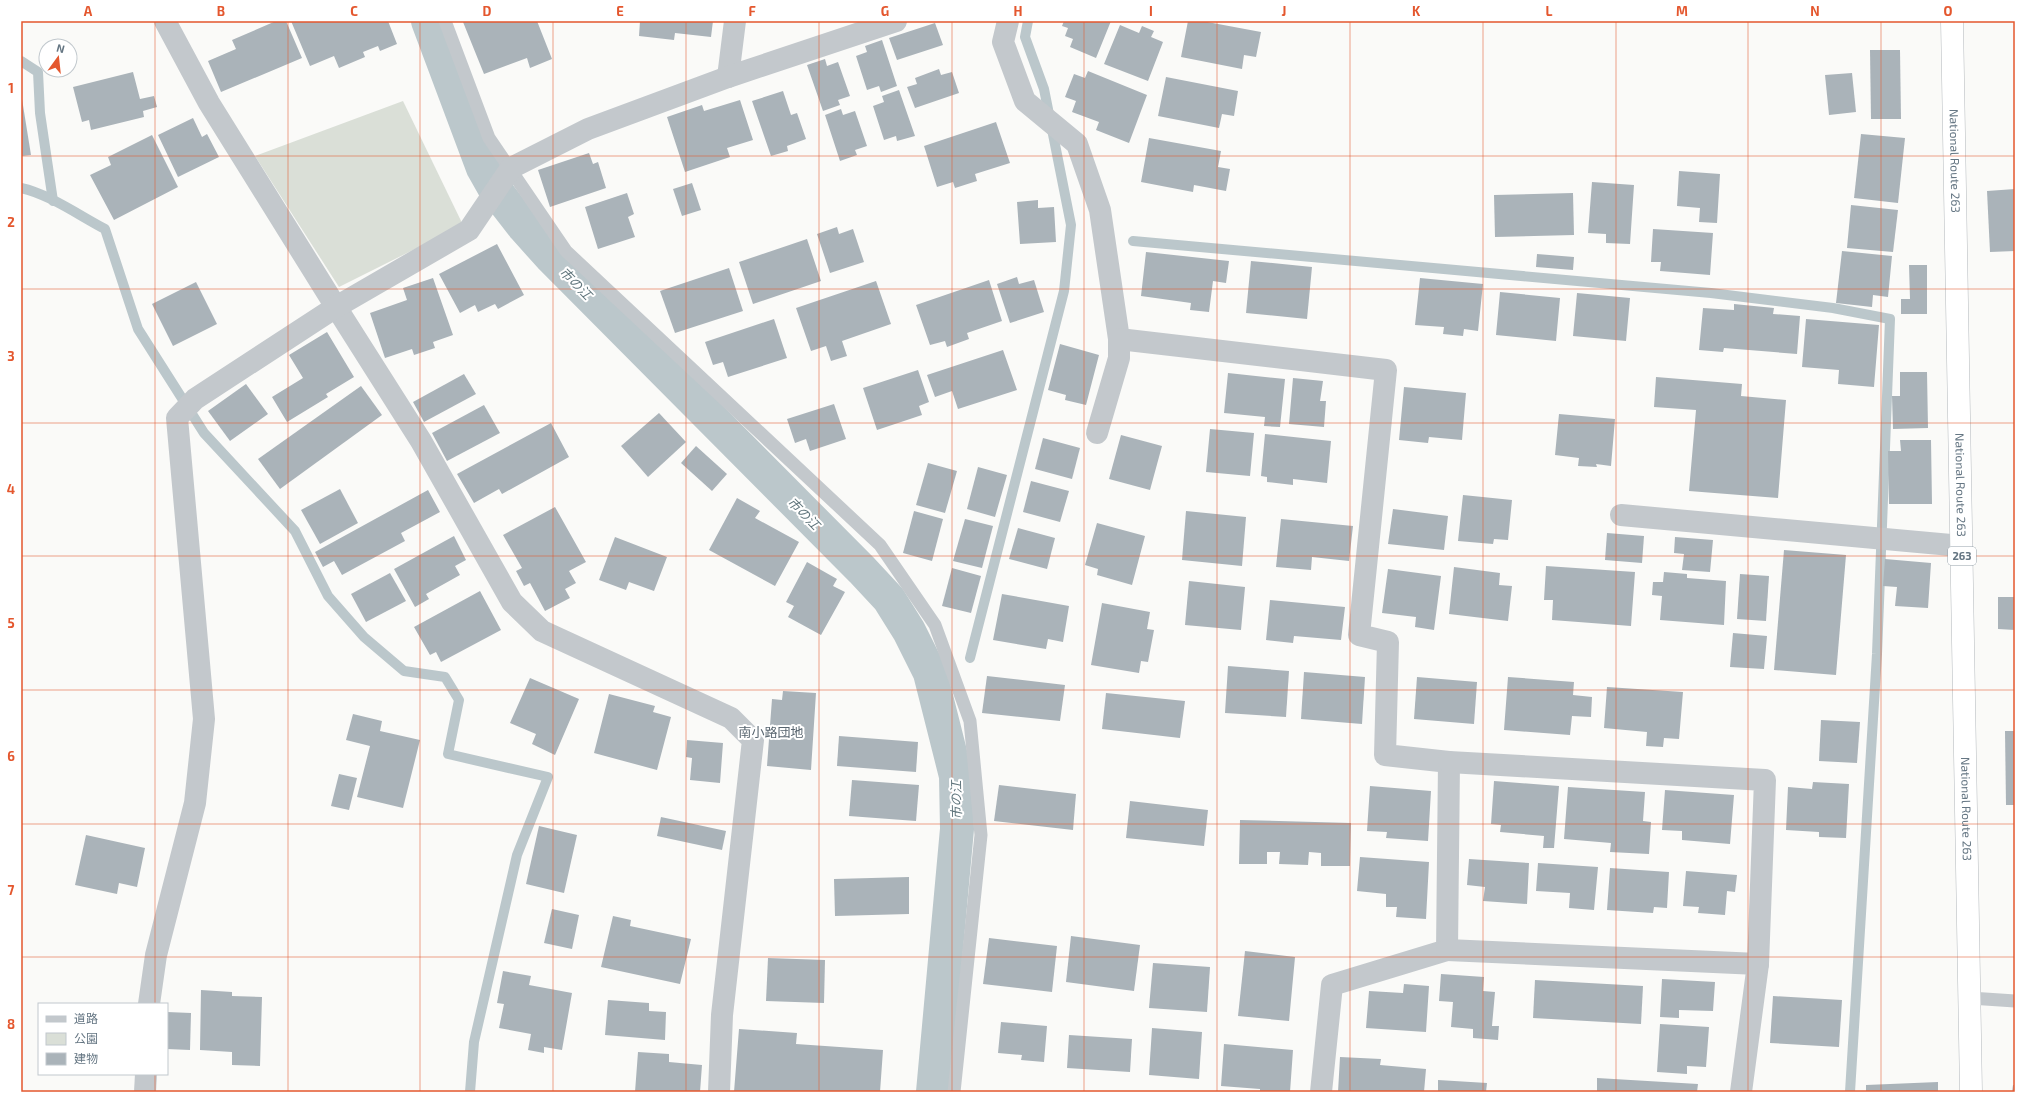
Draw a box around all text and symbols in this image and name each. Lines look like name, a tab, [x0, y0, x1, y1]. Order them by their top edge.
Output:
text: A	[84, 3, 93, 19]
text: B	[217, 3, 225, 19]
text: C	[350, 3, 358, 19]
text: D	[483, 3, 492, 19]
text: E	[616, 3, 624, 19]
text: F	[748, 3, 756, 19]
text: G	[881, 3, 889, 19]
text: H	[1014, 3, 1023, 19]
text: I	[1149, 3, 1153, 19]
text: J	[1282, 3, 1286, 19]
text: K	[1412, 3, 1421, 19]
text: L	[1546, 3, 1553, 19]
text: M	[1676, 3, 1688, 19]
text: N	[1810, 3, 1820, 19]
text: O	[1944, 3, 1953, 19]
north arrow	[38, 38, 78, 78]
text: N	[55, 41, 66, 55]
text: 1	[8, 80, 14, 96]
street label: National Route 263	[1948, 109, 1963, 213]
text: 2	[7, 214, 15, 230]
water label: 市の江	[557, 264, 597, 304]
text: 3	[7, 348, 15, 364]
street label: National Route 263	[1953, 433, 1969, 537]
text: 4	[7, 481, 15, 497]
water label: 市の江	[785, 494, 825, 534]
road number: 263	[1948, 547, 1976, 565]
text: 5	[7, 615, 15, 631]
district label: 南小路団地	[738, 724, 804, 740]
text: 6	[7, 748, 15, 764]
street label: National Route 263	[1959, 757, 1975, 861]
water label: 市の江	[948, 778, 964, 820]
text: 7	[8, 882, 15, 898]
legend	[38, 1003, 168, 1075]
text: 道路	[74, 1011, 98, 1025]
text: 8	[7, 1016, 15, 1032]
text: 公園	[74, 1031, 98, 1045]
text: 建物	[74, 1051, 98, 1065]

